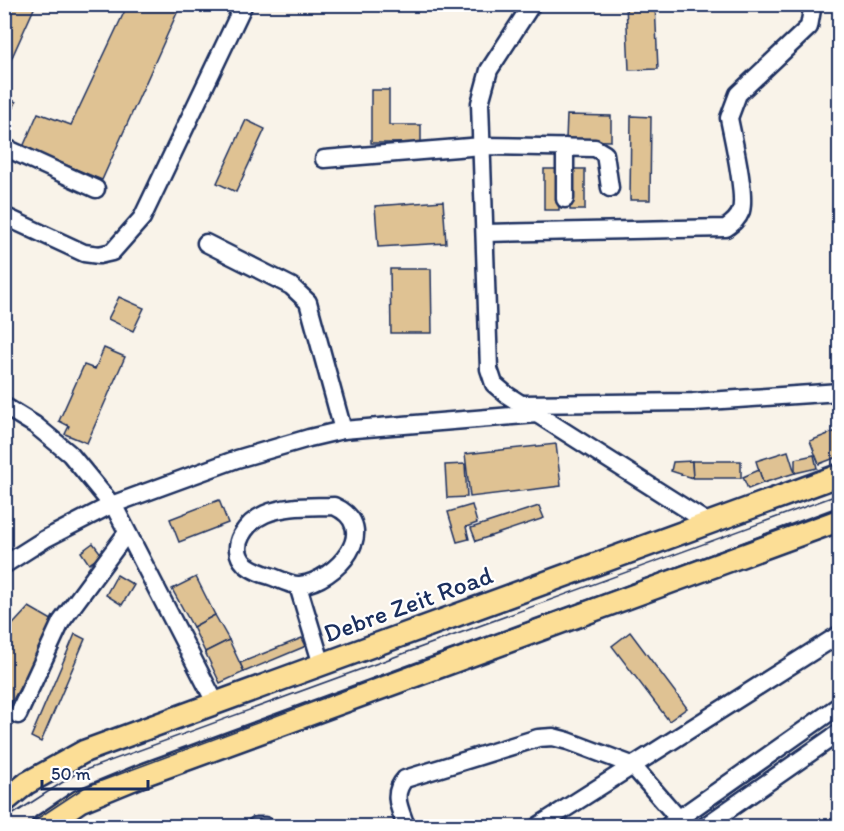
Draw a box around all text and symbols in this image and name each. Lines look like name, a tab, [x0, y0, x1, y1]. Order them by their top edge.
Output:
street label: Debre Zeit Road	[319, 558, 498, 649]
scale bar	[42, 753, 148, 791]
text: 50 m	[51, 763, 91, 785]

